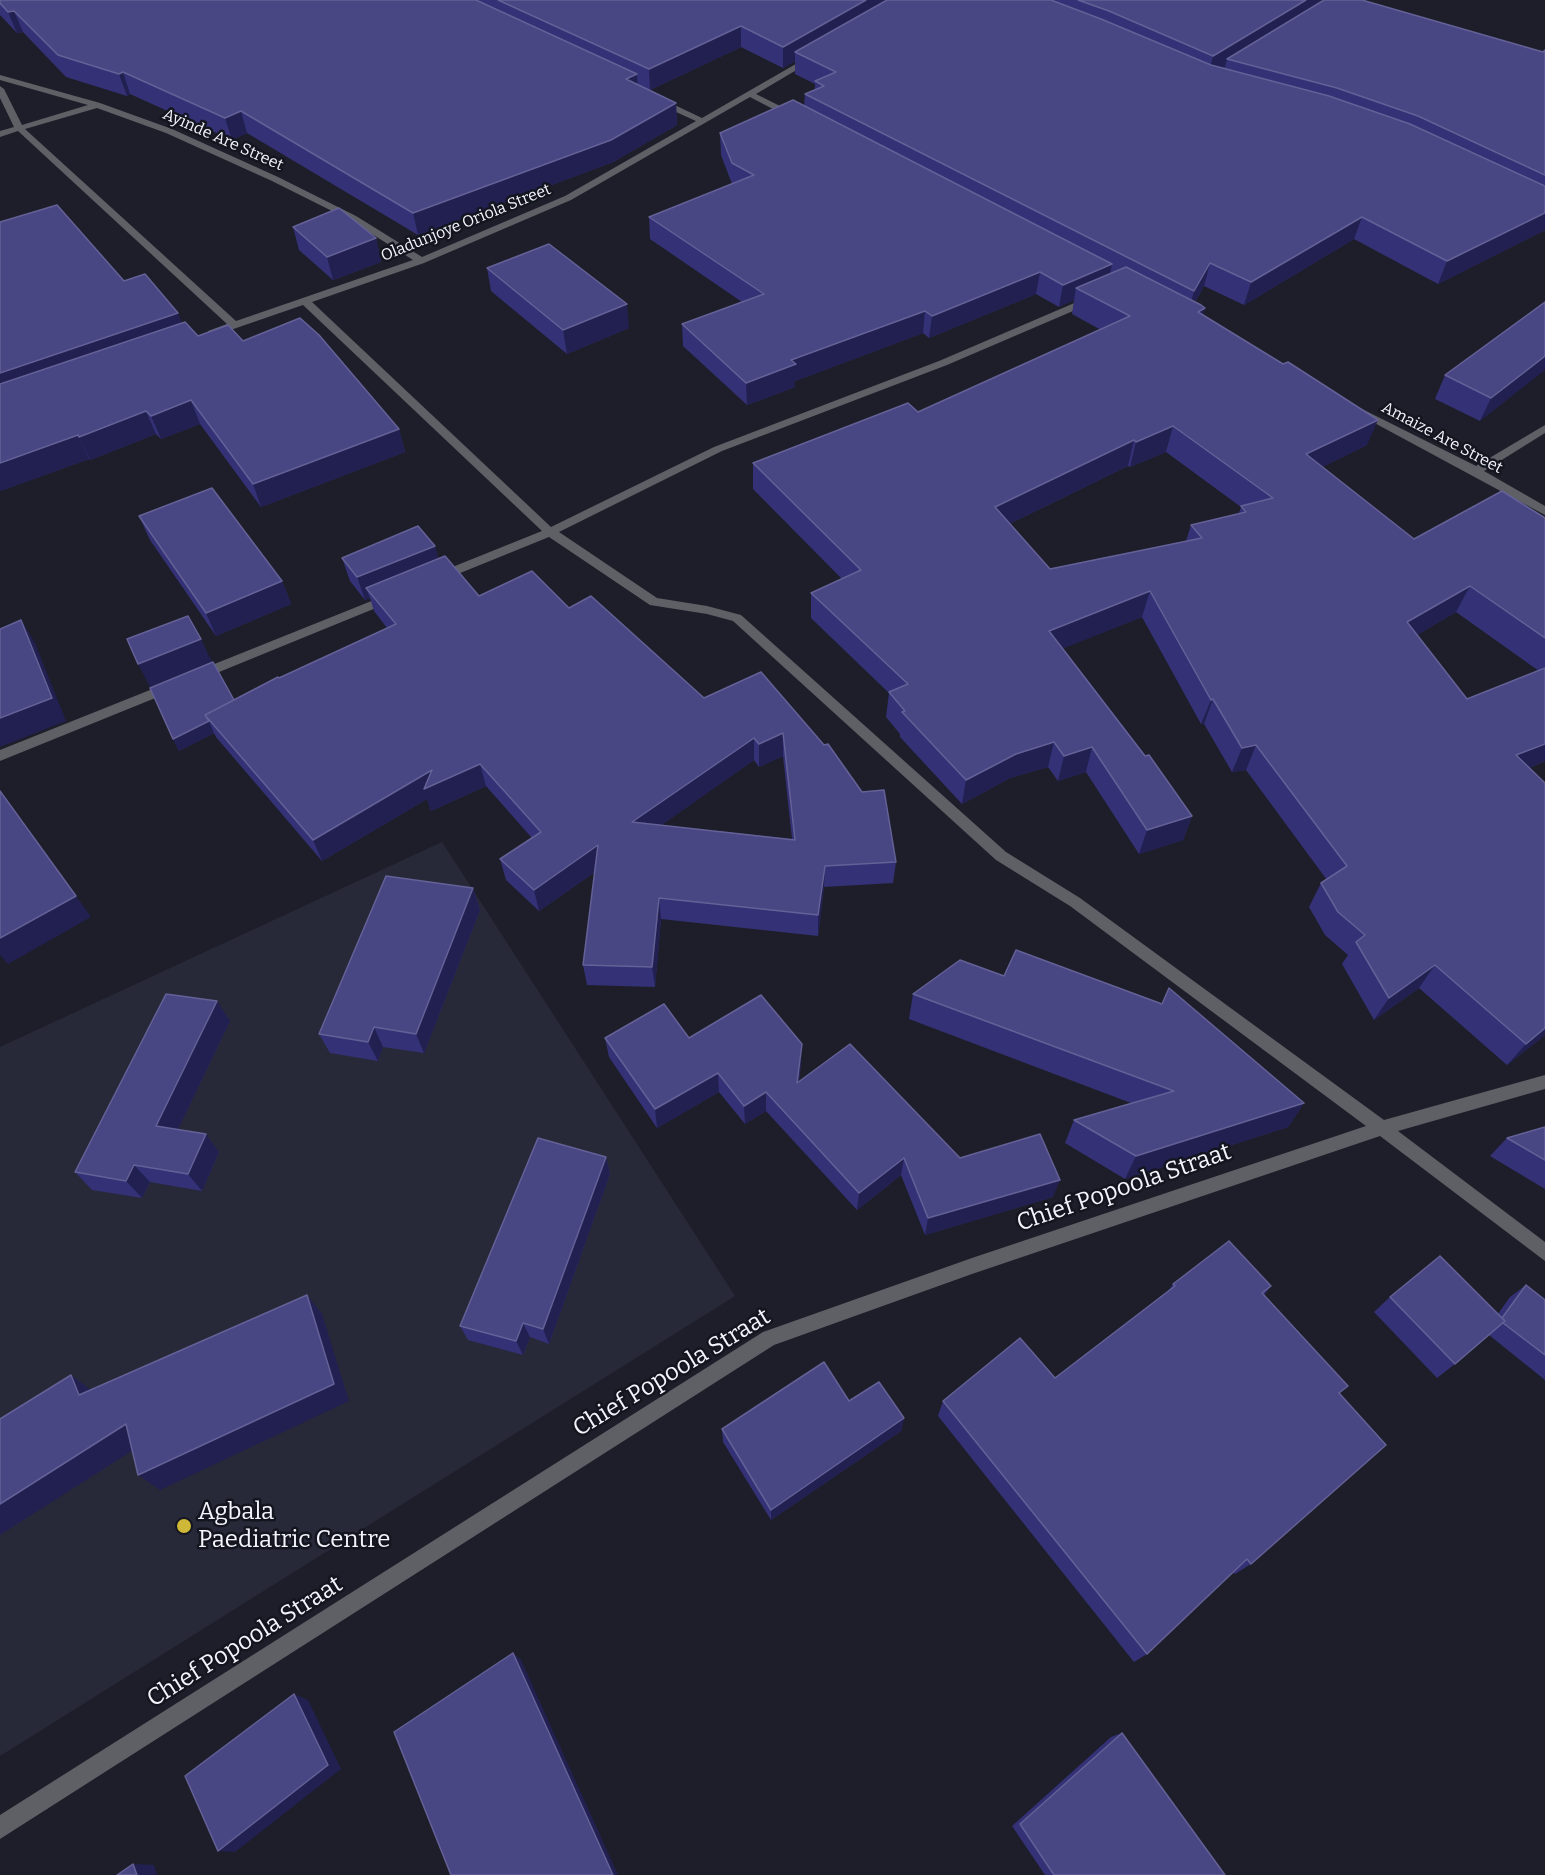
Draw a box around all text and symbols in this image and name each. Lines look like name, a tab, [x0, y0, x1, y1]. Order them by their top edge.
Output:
street label: Ayinde Are Street	[160, 105, 286, 175]
street label: Oladunjoye Oriola Street	[378, 180, 554, 266]
street label: Amaize Are Street	[1378, 398, 1506, 478]
street label: Chief Popoola Straat	[1013, 1138, 1235, 1238]
street label: Chief Popoola Straat	[568, 1303, 776, 1443]
place label: Agbala Paediatric Centre	[198, 1498, 390, 1554]
marker: Agbala Paediatric Centre	[175, 1517, 193, 1535]
street label: Chief Popoola Straat	[142, 1570, 348, 1714]

